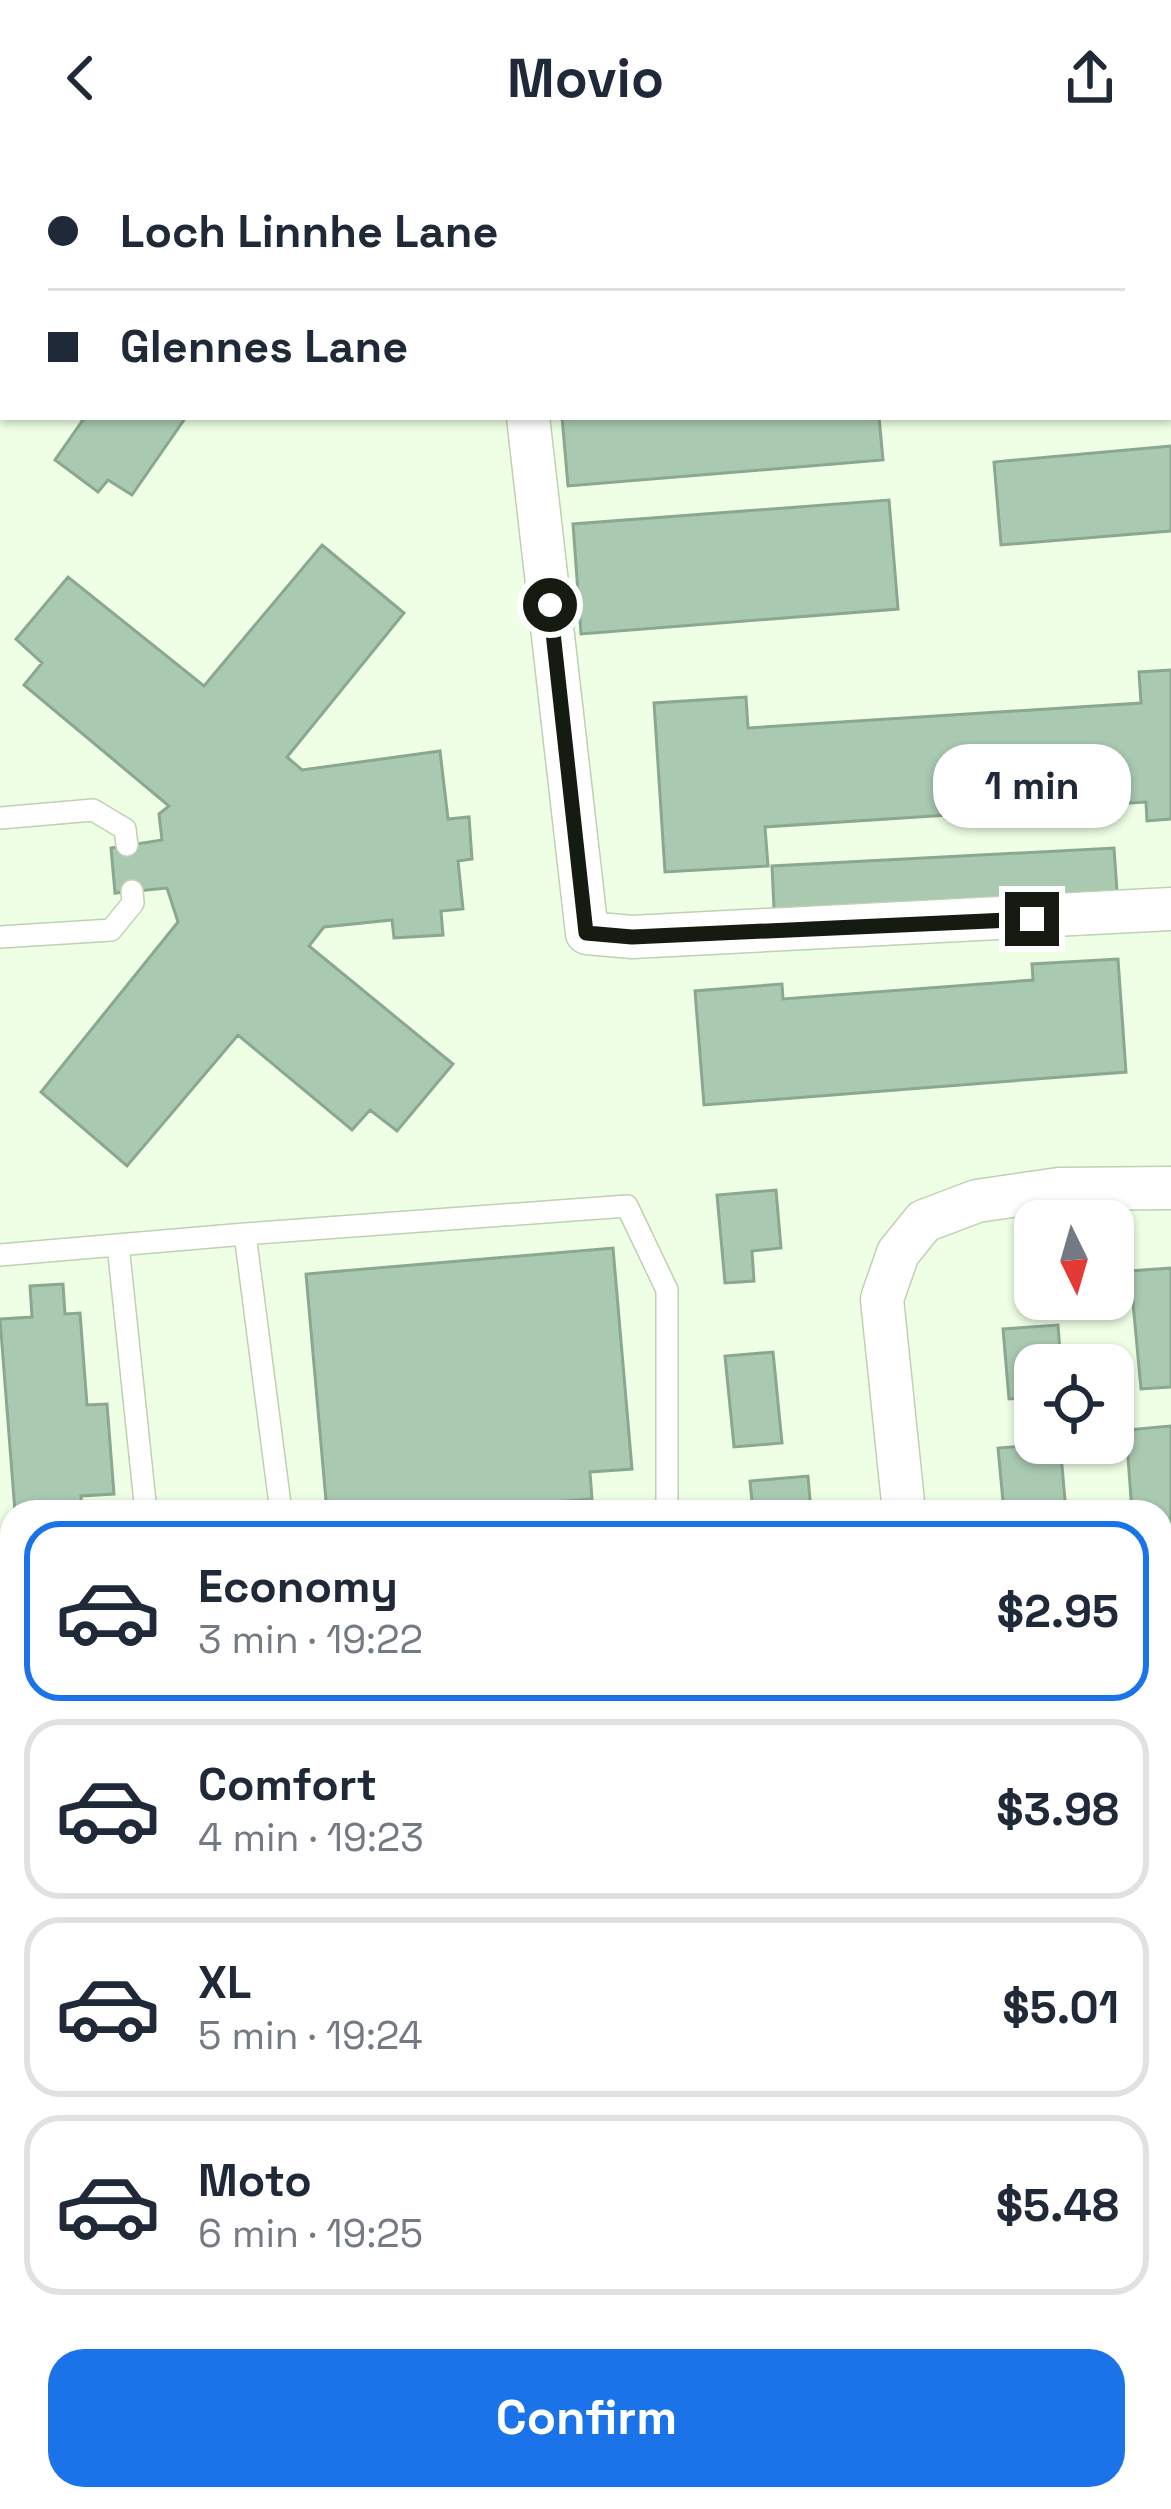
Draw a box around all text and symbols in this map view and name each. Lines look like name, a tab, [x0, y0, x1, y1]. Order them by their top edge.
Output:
text: Movio	[507, 44, 664, 113]
icon: back	[48, 45, 114, 111]
icon: share	[1057, 45, 1123, 111]
text: Loch Linnhe Lane	[120, 203, 498, 260]
text: Glennes Lane	[120, 318, 408, 375]
route start	[523, 578, 577, 632]
callout: 1 min	[933, 745, 1131, 829]
text: 1 min	[984, 761, 1080, 810]
route end	[1005, 892, 1059, 946]
north arrow	[1014, 1200, 1134, 1320]
map controls	[1014, 1200, 1134, 1464]
button: locate	[1014, 1344, 1134, 1464]
icon: car	[54, 1557, 162, 1665]
text: Economy	[198, 1558, 398, 1615]
text: $2.95	[997, 1583, 1119, 1640]
text: 3 min · 19:22	[198, 1615, 423, 1664]
icon: car	[54, 1755, 162, 1863]
text: Comfort	[198, 1756, 377, 1813]
text: $3.98	[996, 1781, 1119, 1838]
text: 4 min · 19:23	[198, 1813, 424, 1862]
icon: car	[54, 1953, 162, 2061]
text: XL	[198, 1954, 251, 2011]
text: $5.01	[1002, 1979, 1119, 2036]
text: 5 min · 19:24	[198, 2011, 423, 2060]
icon: car	[54, 2151, 162, 2259]
text: Moto	[198, 2152, 312, 2209]
text: $5.48	[996, 2177, 1119, 2234]
text: 6 min · 19:25	[198, 2209, 423, 2258]
button: Confirm	[48, 2349, 1125, 2487]

